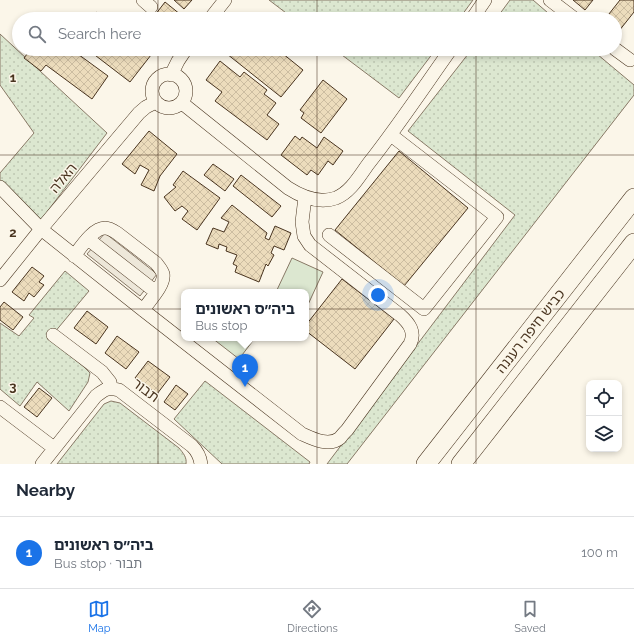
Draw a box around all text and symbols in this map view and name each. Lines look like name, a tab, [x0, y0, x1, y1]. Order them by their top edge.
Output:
search box	[12, 12, 622, 56]
icon: search	[26, 23, 48, 45]
text: Search here	[58, 25, 141, 43]
text: 1	[10, 70, 17, 85]
street label: האלה	[46, 160, 80, 196]
text: 2	[9, 225, 17, 240]
your location	[368, 285, 388, 305]
street label: כביש חיפה רעננה	[492, 286, 568, 376]
popup	[181, 289, 309, 341]
text: ביה״ס ראשונים	[195, 300, 295, 318]
text: Bus stop	[195, 318, 247, 333]
pin: 1	[232, 354, 258, 387]
street label: תבור	[130, 375, 162, 405]
text: 3	[9, 379, 17, 394]
map controls	[586, 380, 622, 452]
button: locate	[586, 380, 622, 416]
button: layers	[586, 416, 622, 452]
text: Nearby	[16, 480, 75, 500]
text: ביה״ס ראשונים	[54, 536, 154, 554]
text: 1	[26, 545, 32, 560]
text: 100 m	[581, 545, 618, 560]
text: Bus stop · תבור	[54, 556, 142, 571]
tab: Map	[88, 598, 111, 635]
tab: Directions	[287, 598, 338, 635]
tab: Saved	[514, 598, 546, 635]

